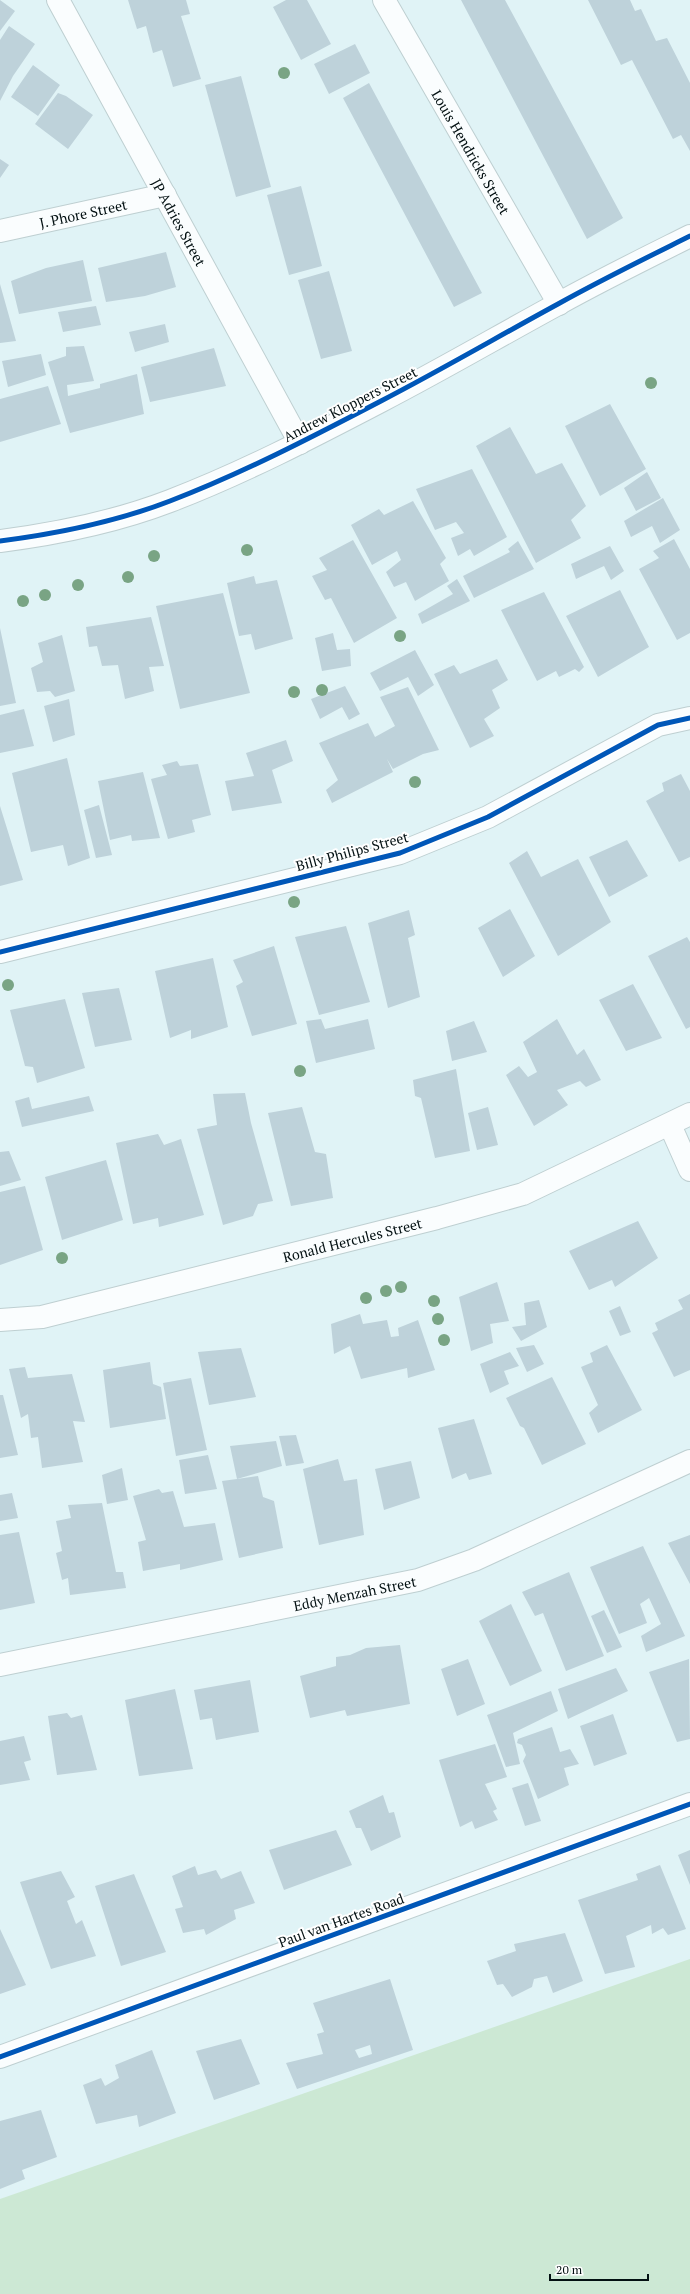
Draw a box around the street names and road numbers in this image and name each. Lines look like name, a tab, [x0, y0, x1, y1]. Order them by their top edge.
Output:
street label: Louis Hendricks Street	[428, 86, 515, 218]
street label: JP Adries Street	[148, 175, 211, 270]
street label: J. Phore Street	[37, 194, 129, 232]
street label: Andrew Kloppers Street	[280, 362, 421, 446]
street label: Billy Philips Street	[294, 827, 411, 875]
street label: Ronald Hercules Street	[281, 1212, 425, 1266]
street label: Eddy Menzah Street	[292, 1571, 418, 1615]
street label: Paul van Hartes Road	[275, 1888, 407, 1952]

